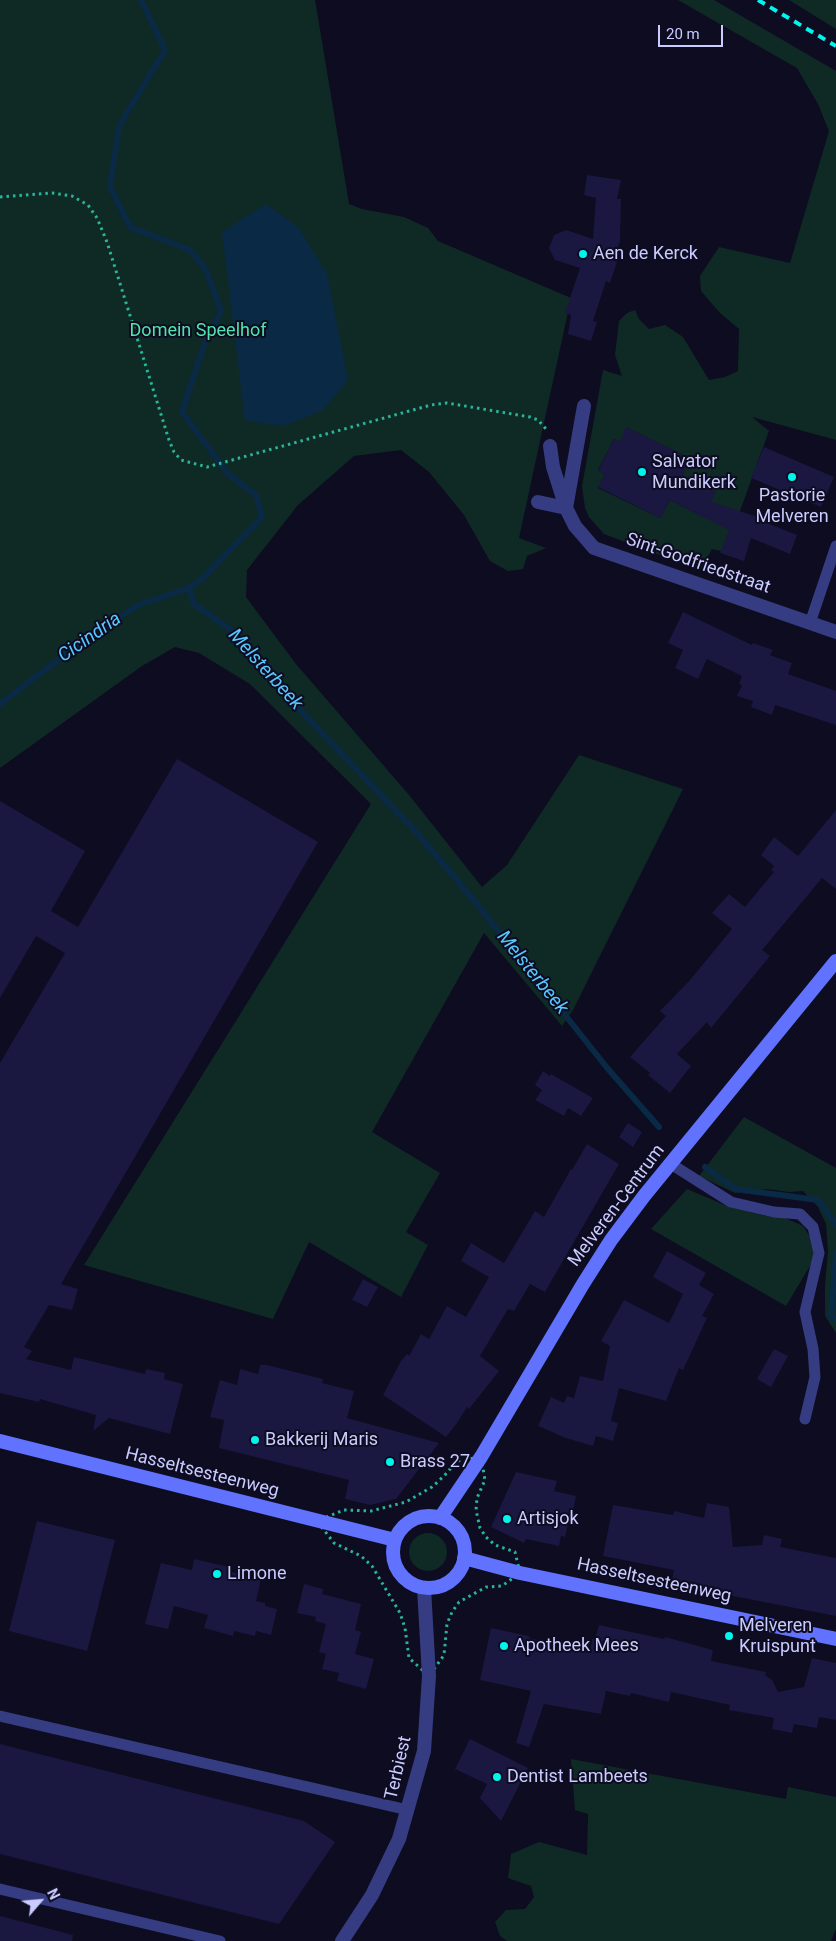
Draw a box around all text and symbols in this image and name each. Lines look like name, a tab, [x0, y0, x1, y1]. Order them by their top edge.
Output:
scale bar	[661, 15, 726, 47]
text: 20 m	[666, 25, 700, 43]
place label: Aen de Kerck	[593, 243, 698, 265]
marker: Aen de Kerck	[577, 248, 589, 260]
park label: Domein Speelhof	[130, 320, 266, 342]
place label: Salvator Mundikerk	[652, 451, 736, 494]
marker: Salvator Mundikerk	[636, 466, 648, 478]
marker: Pastorie Melveren	[786, 471, 798, 483]
place label: Pastorie Melveren	[755, 485, 829, 528]
street label: Sint-Godfriedstraat	[623, 529, 773, 599]
water label: Cicindria	[54, 608, 126, 668]
water label: Melsterbeek	[223, 625, 307, 715]
water label: Melsterbeek	[491, 927, 573, 1019]
street label: Melveren-Centrum	[564, 1141, 670, 1271]
place label: Bakkerij Maris	[265, 1429, 378, 1451]
marker: Bakkerij Maris	[249, 1434, 261, 1446]
street label: Hasseltsesteenweg	[123, 1444, 281, 1502]
place label: Brass 27	[400, 1451, 470, 1473]
marker: Brass 27	[384, 1456, 396, 1468]
place label: Artisjok	[517, 1508, 579, 1530]
marker: Artisjok	[501, 1513, 513, 1525]
street label: Hasseltsesteenweg	[575, 1554, 733, 1608]
place label: Limone	[227, 1563, 287, 1585]
marker: Limone	[211, 1568, 223, 1580]
place label: Melveren Kruispunt	[739, 1615, 816, 1658]
marker: Melveren Kruispunt	[723, 1630, 735, 1642]
place label: Apotheek Mees	[514, 1635, 639, 1657]
marker: Apotheek Mees	[498, 1640, 510, 1652]
street label: Terbiest	[381, 1734, 417, 1802]
place label: Dentist Lambeets	[507, 1766, 648, 1788]
marker: Dentist Lambeets	[491, 1771, 503, 1783]
north arrow	[15, 1876, 65, 1926]
text: N	[44, 1886, 63, 1902]

